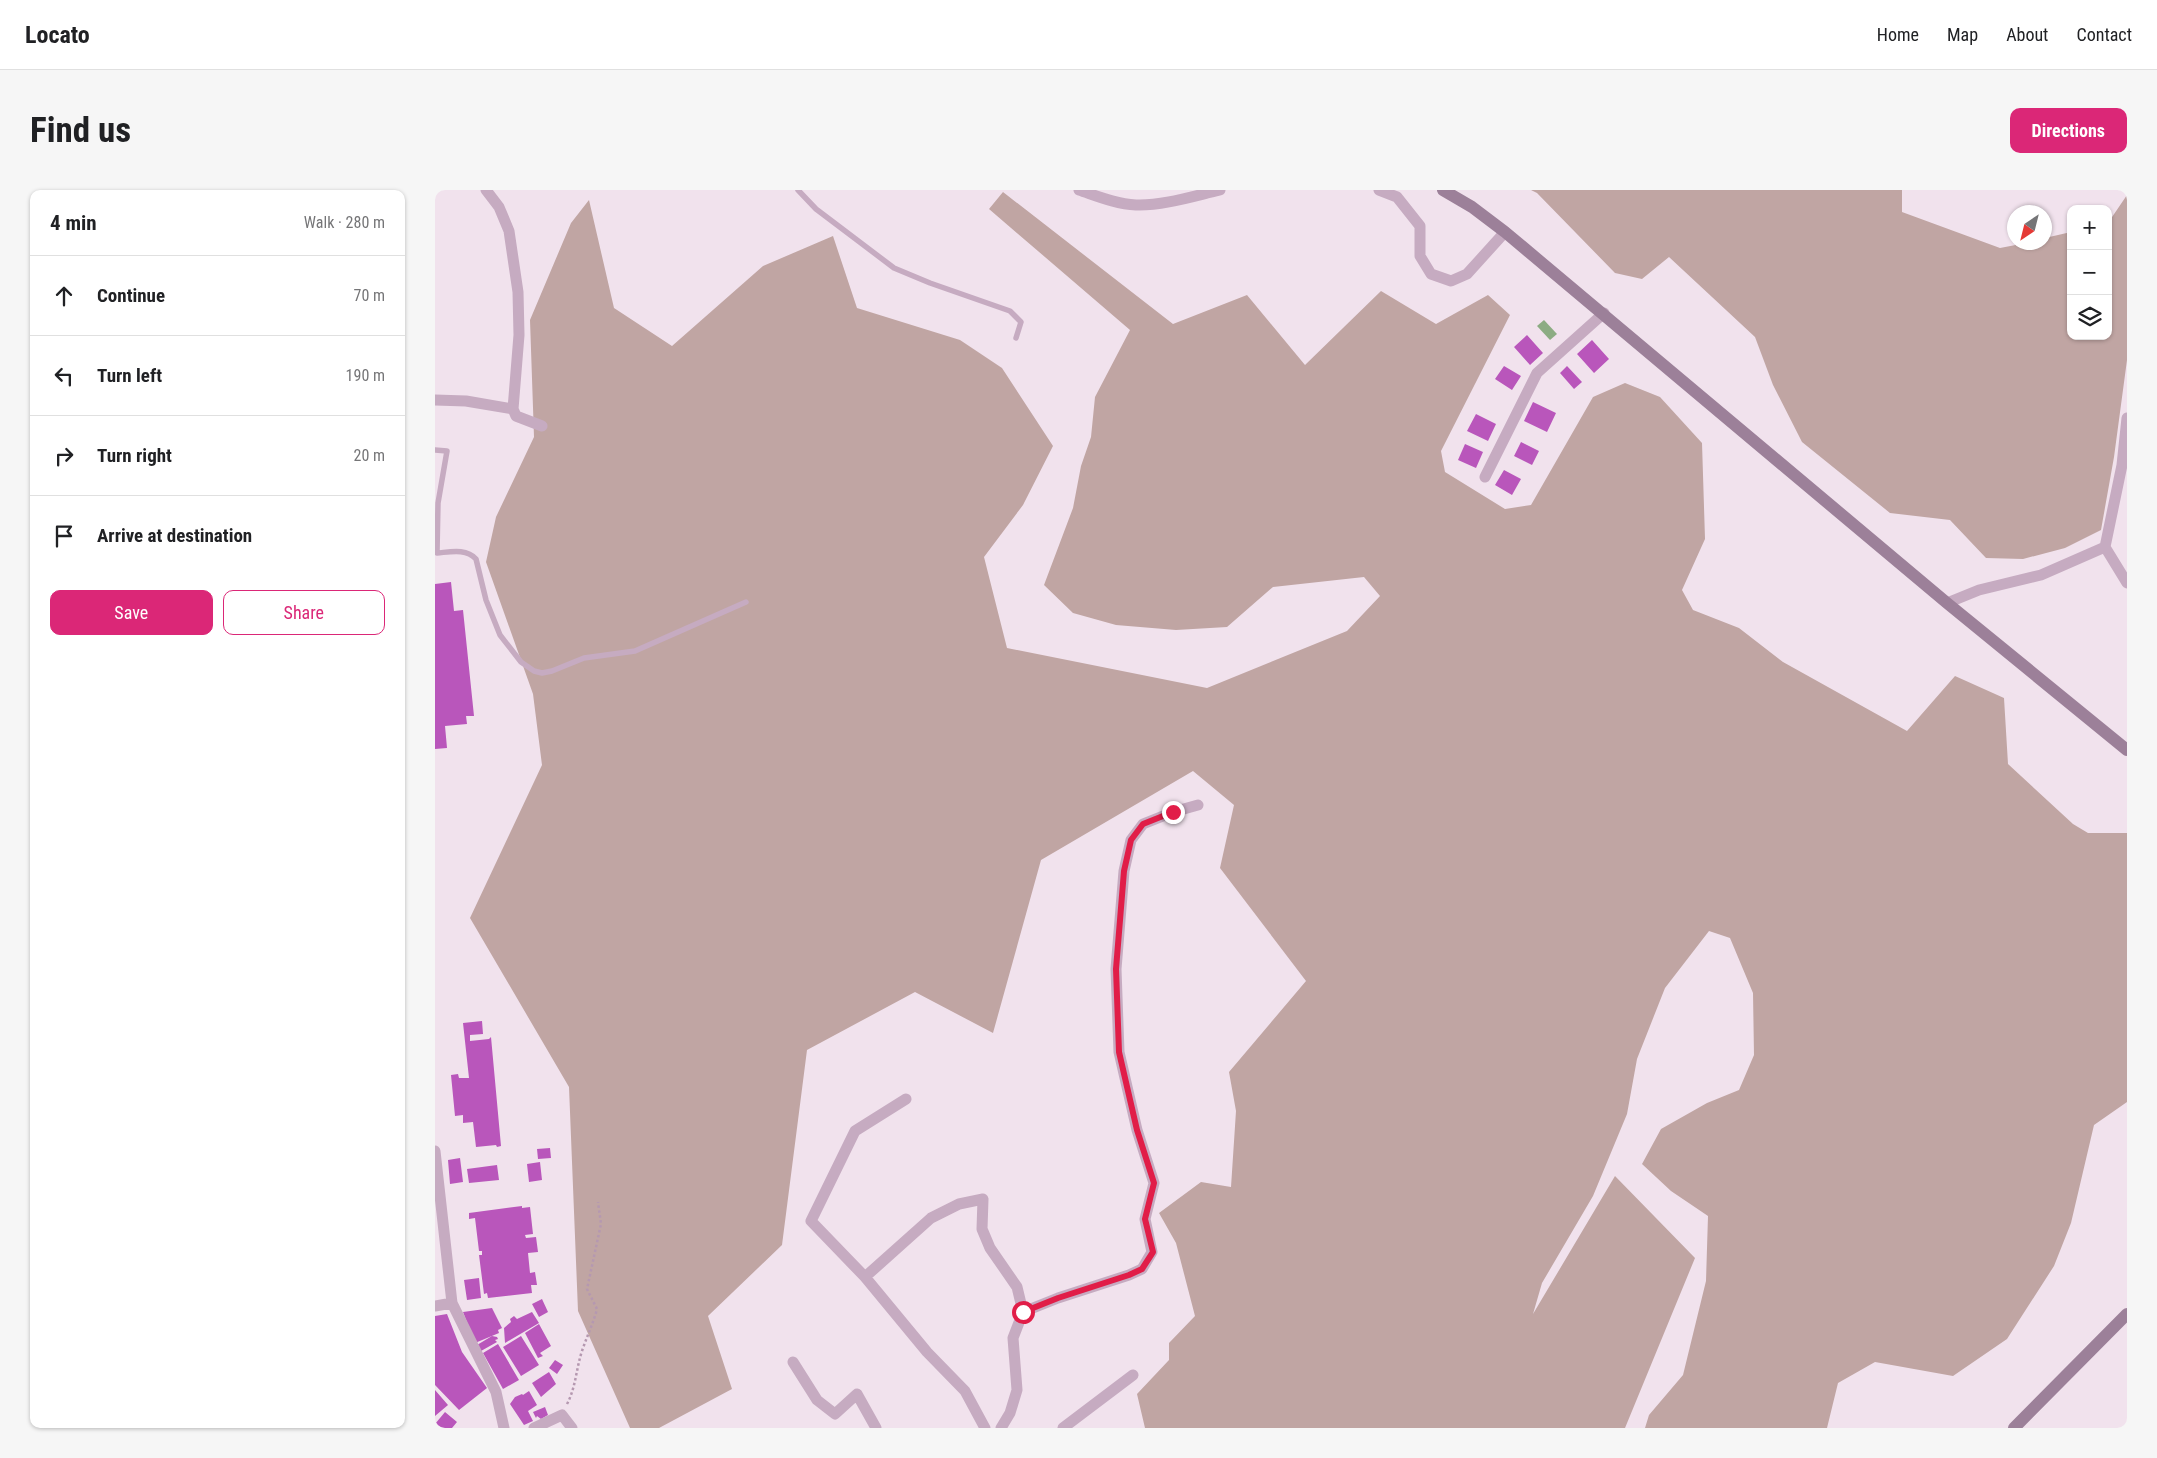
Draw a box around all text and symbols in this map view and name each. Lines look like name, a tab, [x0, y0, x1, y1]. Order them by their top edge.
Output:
text: Locato	[25, 21, 90, 49]
text: Home	[1877, 24, 1919, 45]
text: Map	[1947, 24, 1978, 45]
text: About	[2006, 24, 2048, 45]
text: Contact	[2076, 24, 2132, 45]
button: Directions	[2010, 108, 2127, 153]
text: Find us	[30, 110, 131, 151]
north arrow	[2007, 205, 2052, 250]
map controls	[2067, 205, 2112, 340]
button: +	[2067, 205, 2112, 250]
text: 4 min	[50, 211, 97, 235]
text: Walk · 280 m	[304, 213, 385, 232]
button: −	[2067, 250, 2112, 295]
icon: ahead	[50, 282, 78, 310]
text: Continue	[97, 284, 165, 307]
text: 70 m	[353, 286, 385, 305]
button: layers	[2067, 295, 2112, 340]
icon: left	[50, 362, 78, 390]
text: Turn left	[97, 364, 162, 387]
text: 190 m	[346, 366, 385, 385]
icon: right	[50, 442, 78, 470]
text: Turn right	[97, 444, 172, 467]
text: 20 m	[353, 446, 385, 465]
icon: arrive	[50, 522, 78, 550]
text: Arrive at destination	[97, 524, 252, 547]
button: Save	[50, 590, 213, 635]
button: Share	[223, 590, 385, 635]
route end	[1162, 801, 1185, 824]
route start	[1012, 1301, 1035, 1324]

